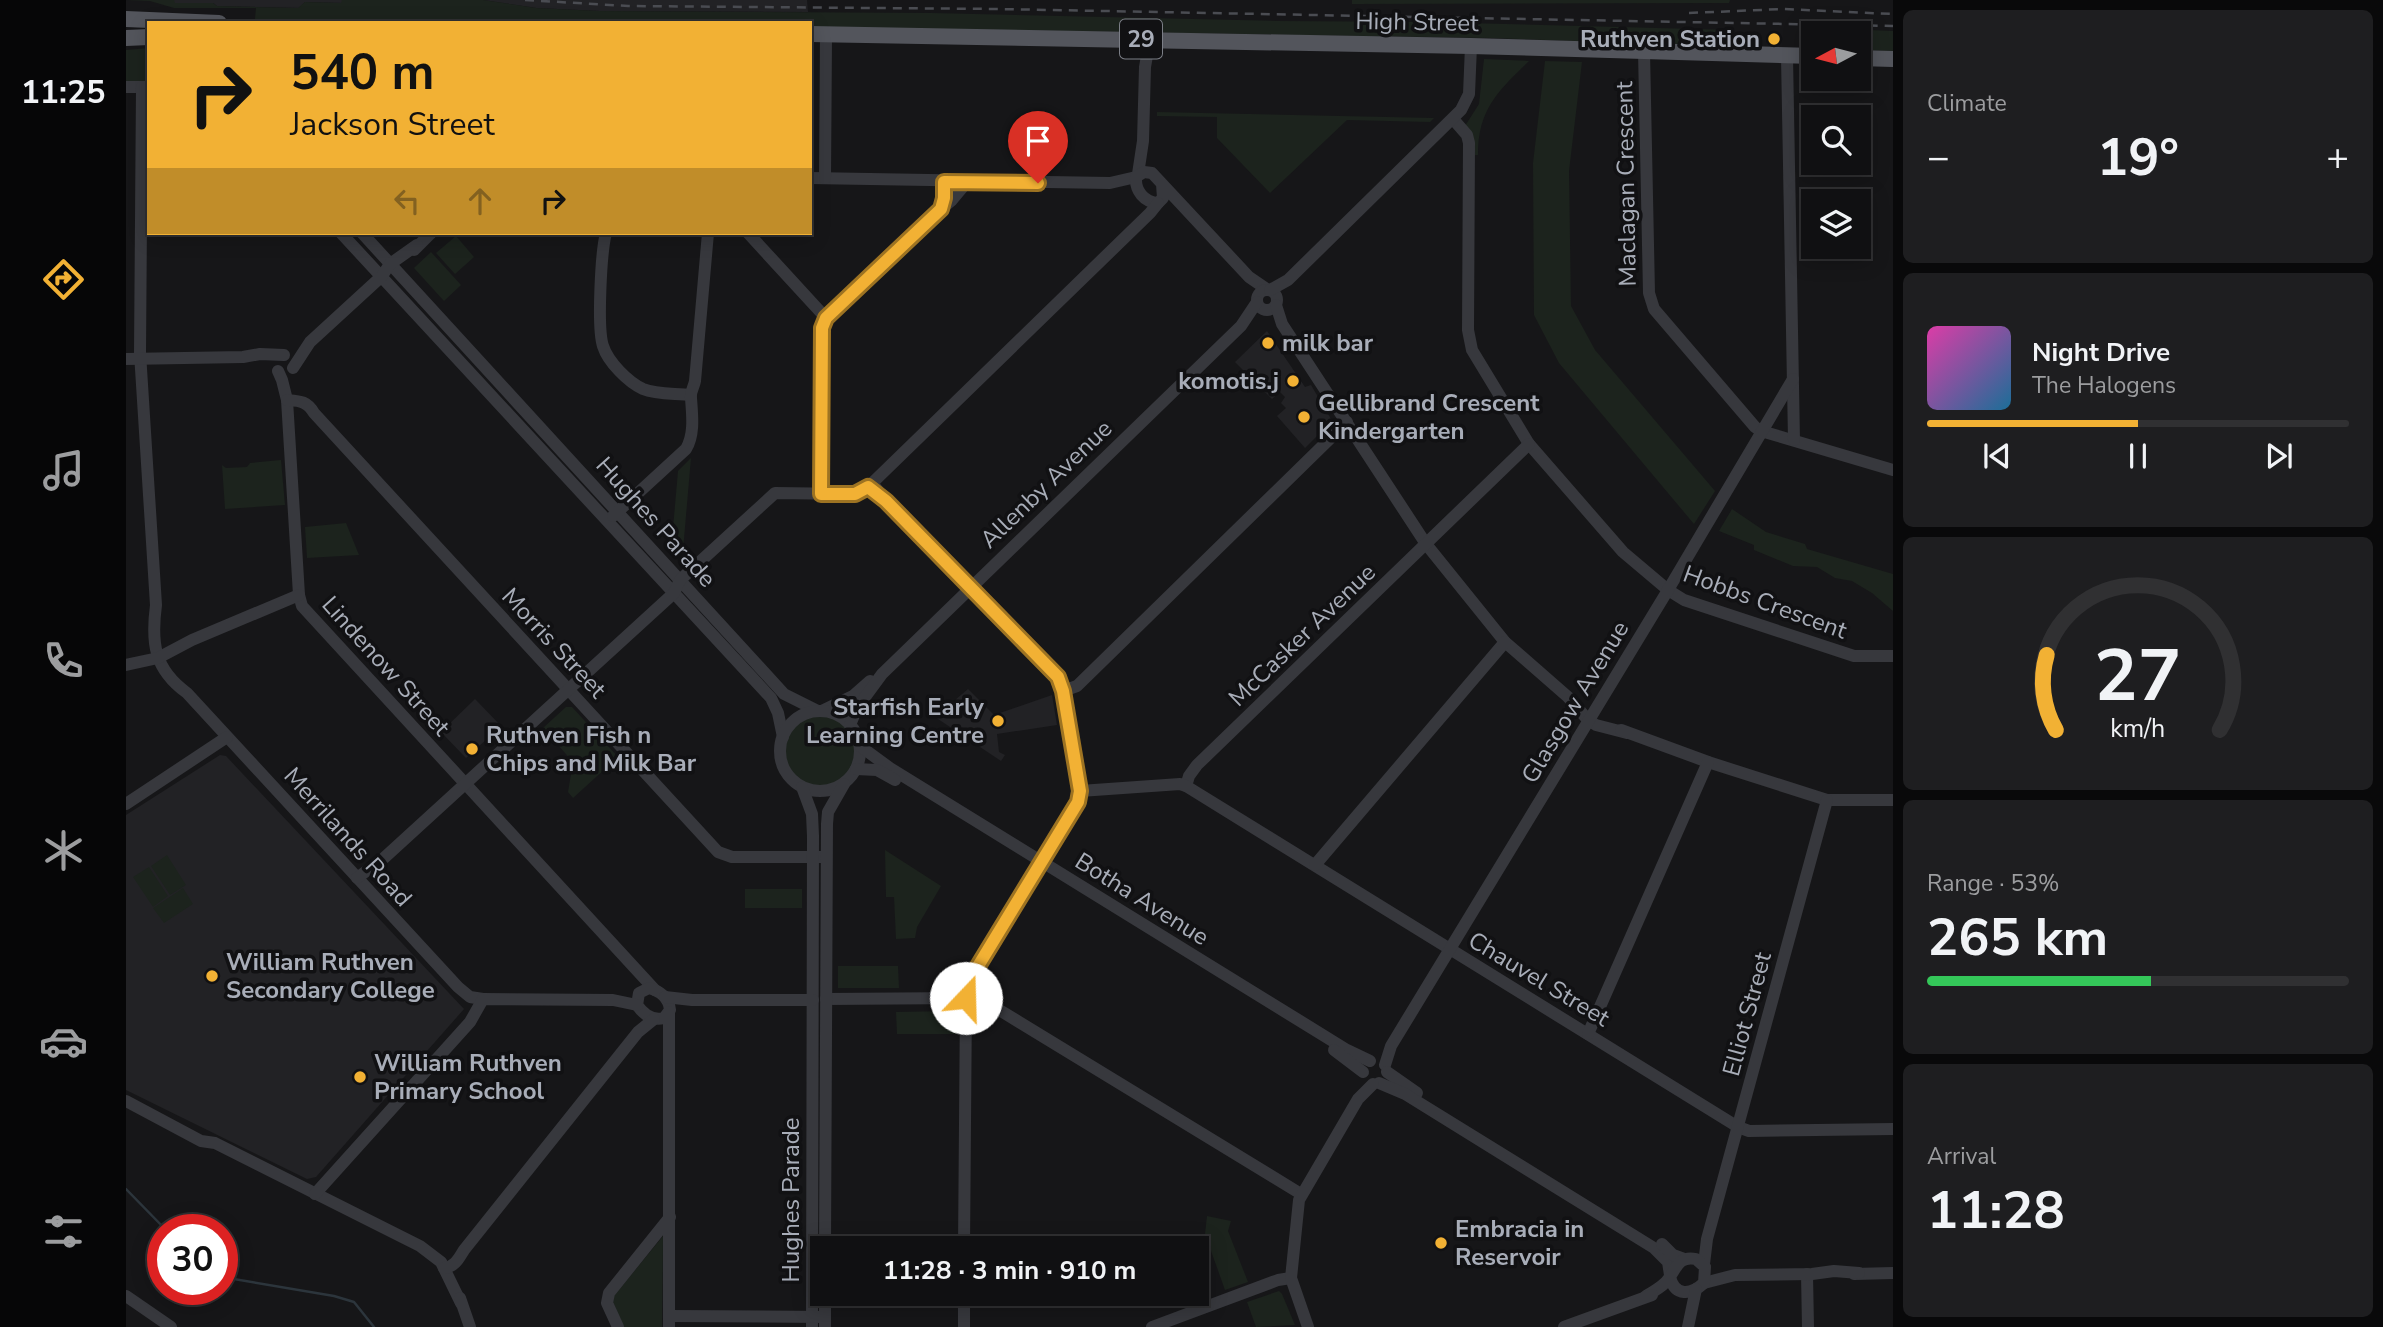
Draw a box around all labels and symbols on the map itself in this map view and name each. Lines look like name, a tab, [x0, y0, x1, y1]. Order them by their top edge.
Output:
street label: High Street	[1355, 5, 1479, 39]
road number: 29	[1120, 20, 1162, 58]
north arrow	[1801, 21, 1871, 91]
place label: Ruthven Station	[1580, 23, 1760, 55]
marker: Ruthven Station	[1766, 31, 1782, 47]
street label: Maclagan Crescent	[1608, 80, 1644, 287]
pin	[1008, 111, 1068, 183]
place label: milk bar	[1282, 327, 1374, 359]
marker: milk bar	[1260, 335, 1276, 351]
place label: komotis.j	[1178, 365, 1279, 397]
marker: komotis.j	[1285, 373, 1301, 389]
place label: Gellibrand Crescent Kindergarten	[1318, 387, 1540, 447]
marker: Gellibrand Crescent Kindergarten	[1296, 409, 1312, 425]
street label: Allenby Avenue	[973, 413, 1119, 555]
street label: Hughes Parade	[589, 450, 723, 594]
street label: McCasker Avenue	[1222, 557, 1382, 713]
street label: Hobbs Crescent	[1679, 558, 1852, 647]
street label: Morris Street	[495, 581, 614, 705]
street label: Lindenow Street	[315, 589, 458, 743]
street label: Glasgow Avenue	[1514, 615, 1636, 789]
place label: Starfish Early Learning Centre	[806, 691, 984, 751]
marker: Starfish Early Learning Centre	[990, 713, 1006, 729]
place label: Ruthven Fish n Chips and Milk Bar	[486, 719, 697, 779]
marker: Ruthven Fish n Chips and Milk Bar	[464, 741, 480, 757]
street label: Merrilands Road	[277, 761, 419, 913]
street label: Botha Avenue	[1069, 845, 1215, 953]
street label: Chauvel Street	[1462, 924, 1616, 1034]
place label: William Ruthven Secondary College	[226, 946, 435, 1006]
street label: Elliot Street	[1715, 948, 1779, 1080]
position arrow	[929, 961, 1003, 1035]
marker: William Ruthven Secondary College	[204, 968, 220, 984]
place label: William Ruthven Primary School	[374, 1047, 562, 1107]
marker: William Ruthven Primary School	[352, 1069, 368, 1085]
street label: Hughes Parade	[775, 1117, 807, 1283]
place label: Embracia in Reservoir	[1455, 1213, 1584, 1273]
speed limit sign: 30	[147, 1214, 238, 1305]
marker: Embracia in Reservoir	[1433, 1235, 1449, 1251]

